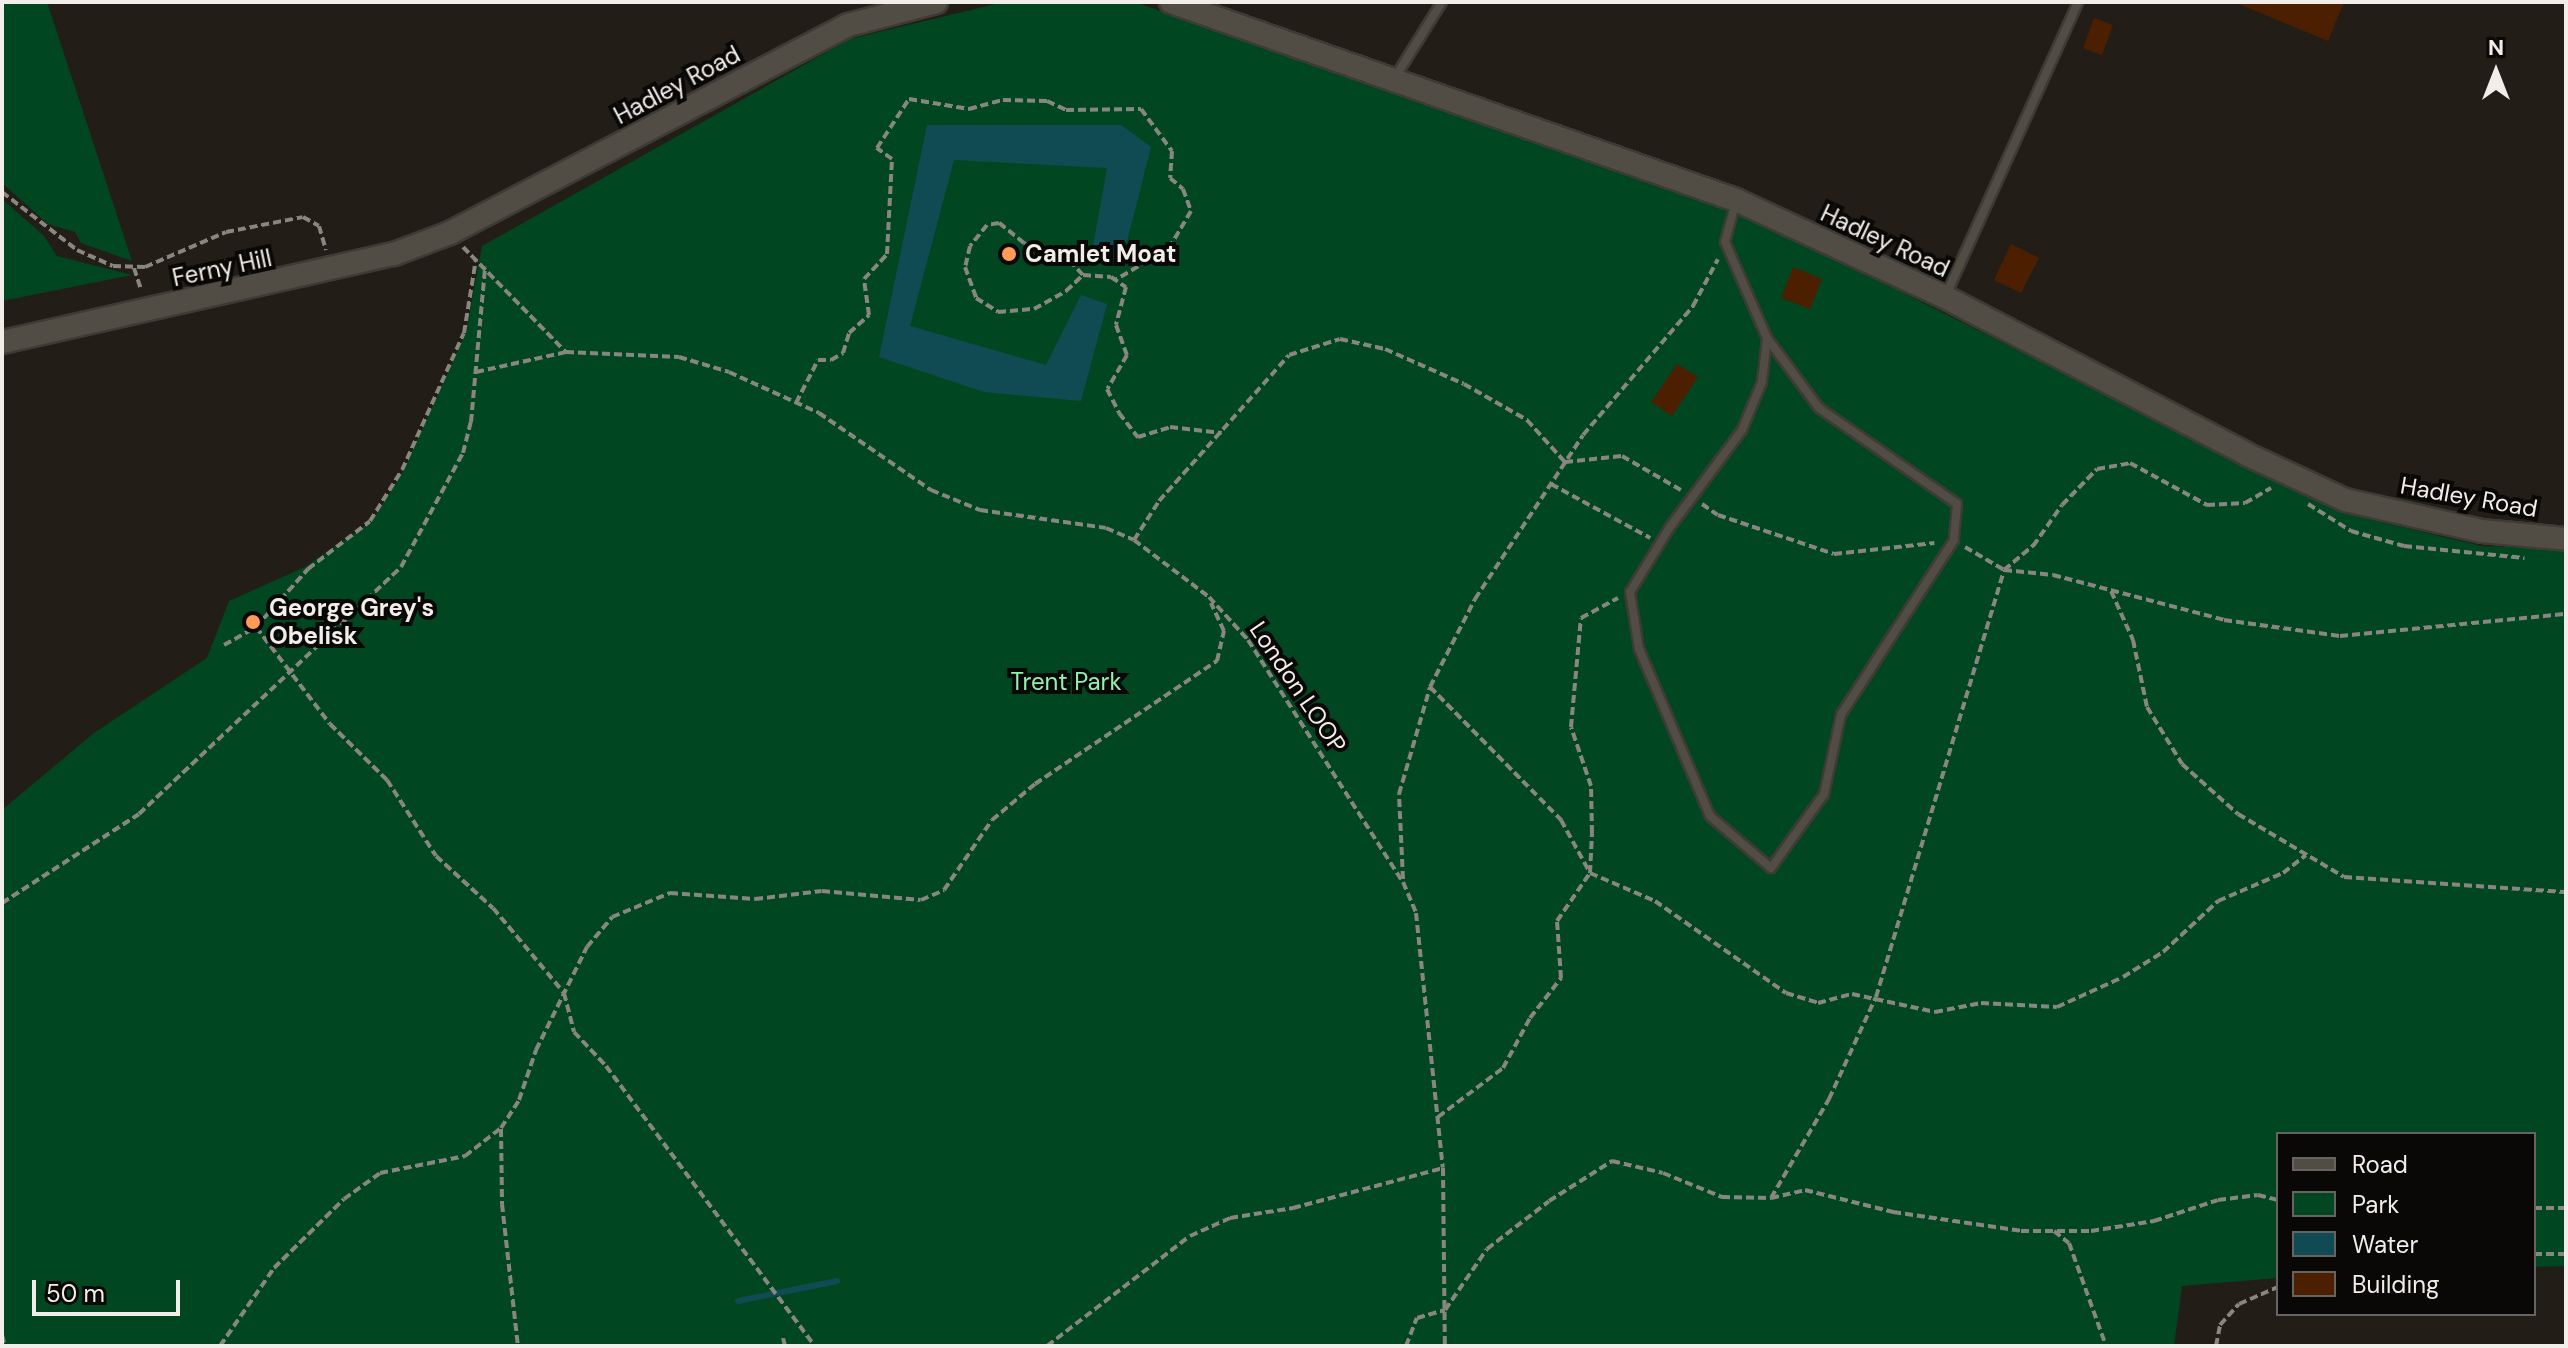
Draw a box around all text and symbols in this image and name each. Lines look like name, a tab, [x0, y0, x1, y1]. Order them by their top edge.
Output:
north arrow	[2456, 32, 2536, 112]
text: N	[2488, 33, 2504, 62]
street label: Hadley Road	[609, 40, 745, 130]
street label: Hadley Road	[1816, 199, 1954, 283]
place label: Camlet Moat	[1025, 240, 1176, 268]
street label: Ferny Hill	[170, 243, 274, 293]
marker: Camlet Moat	[1000, 245, 1018, 263]
street label: Hadley Road	[2398, 471, 2540, 523]
place label: George Grey's Obelisk	[269, 594, 434, 650]
marker: George Grey's Obelisk	[244, 613, 262, 631]
street label: London LOOP	[1244, 616, 1352, 758]
park label: Trent Park	[1010, 668, 1122, 696]
legend	[2276, 1132, 2536, 1316]
text: Road	[2352, 1149, 2408, 1180]
text: Park	[2352, 1189, 2399, 1220]
text: Water	[2352, 1229, 2418, 1260]
scale bar	[36, 1264, 184, 1314]
text: Building	[2352, 1269, 2439, 1300]
text: 50 m	[46, 1278, 105, 1309]

